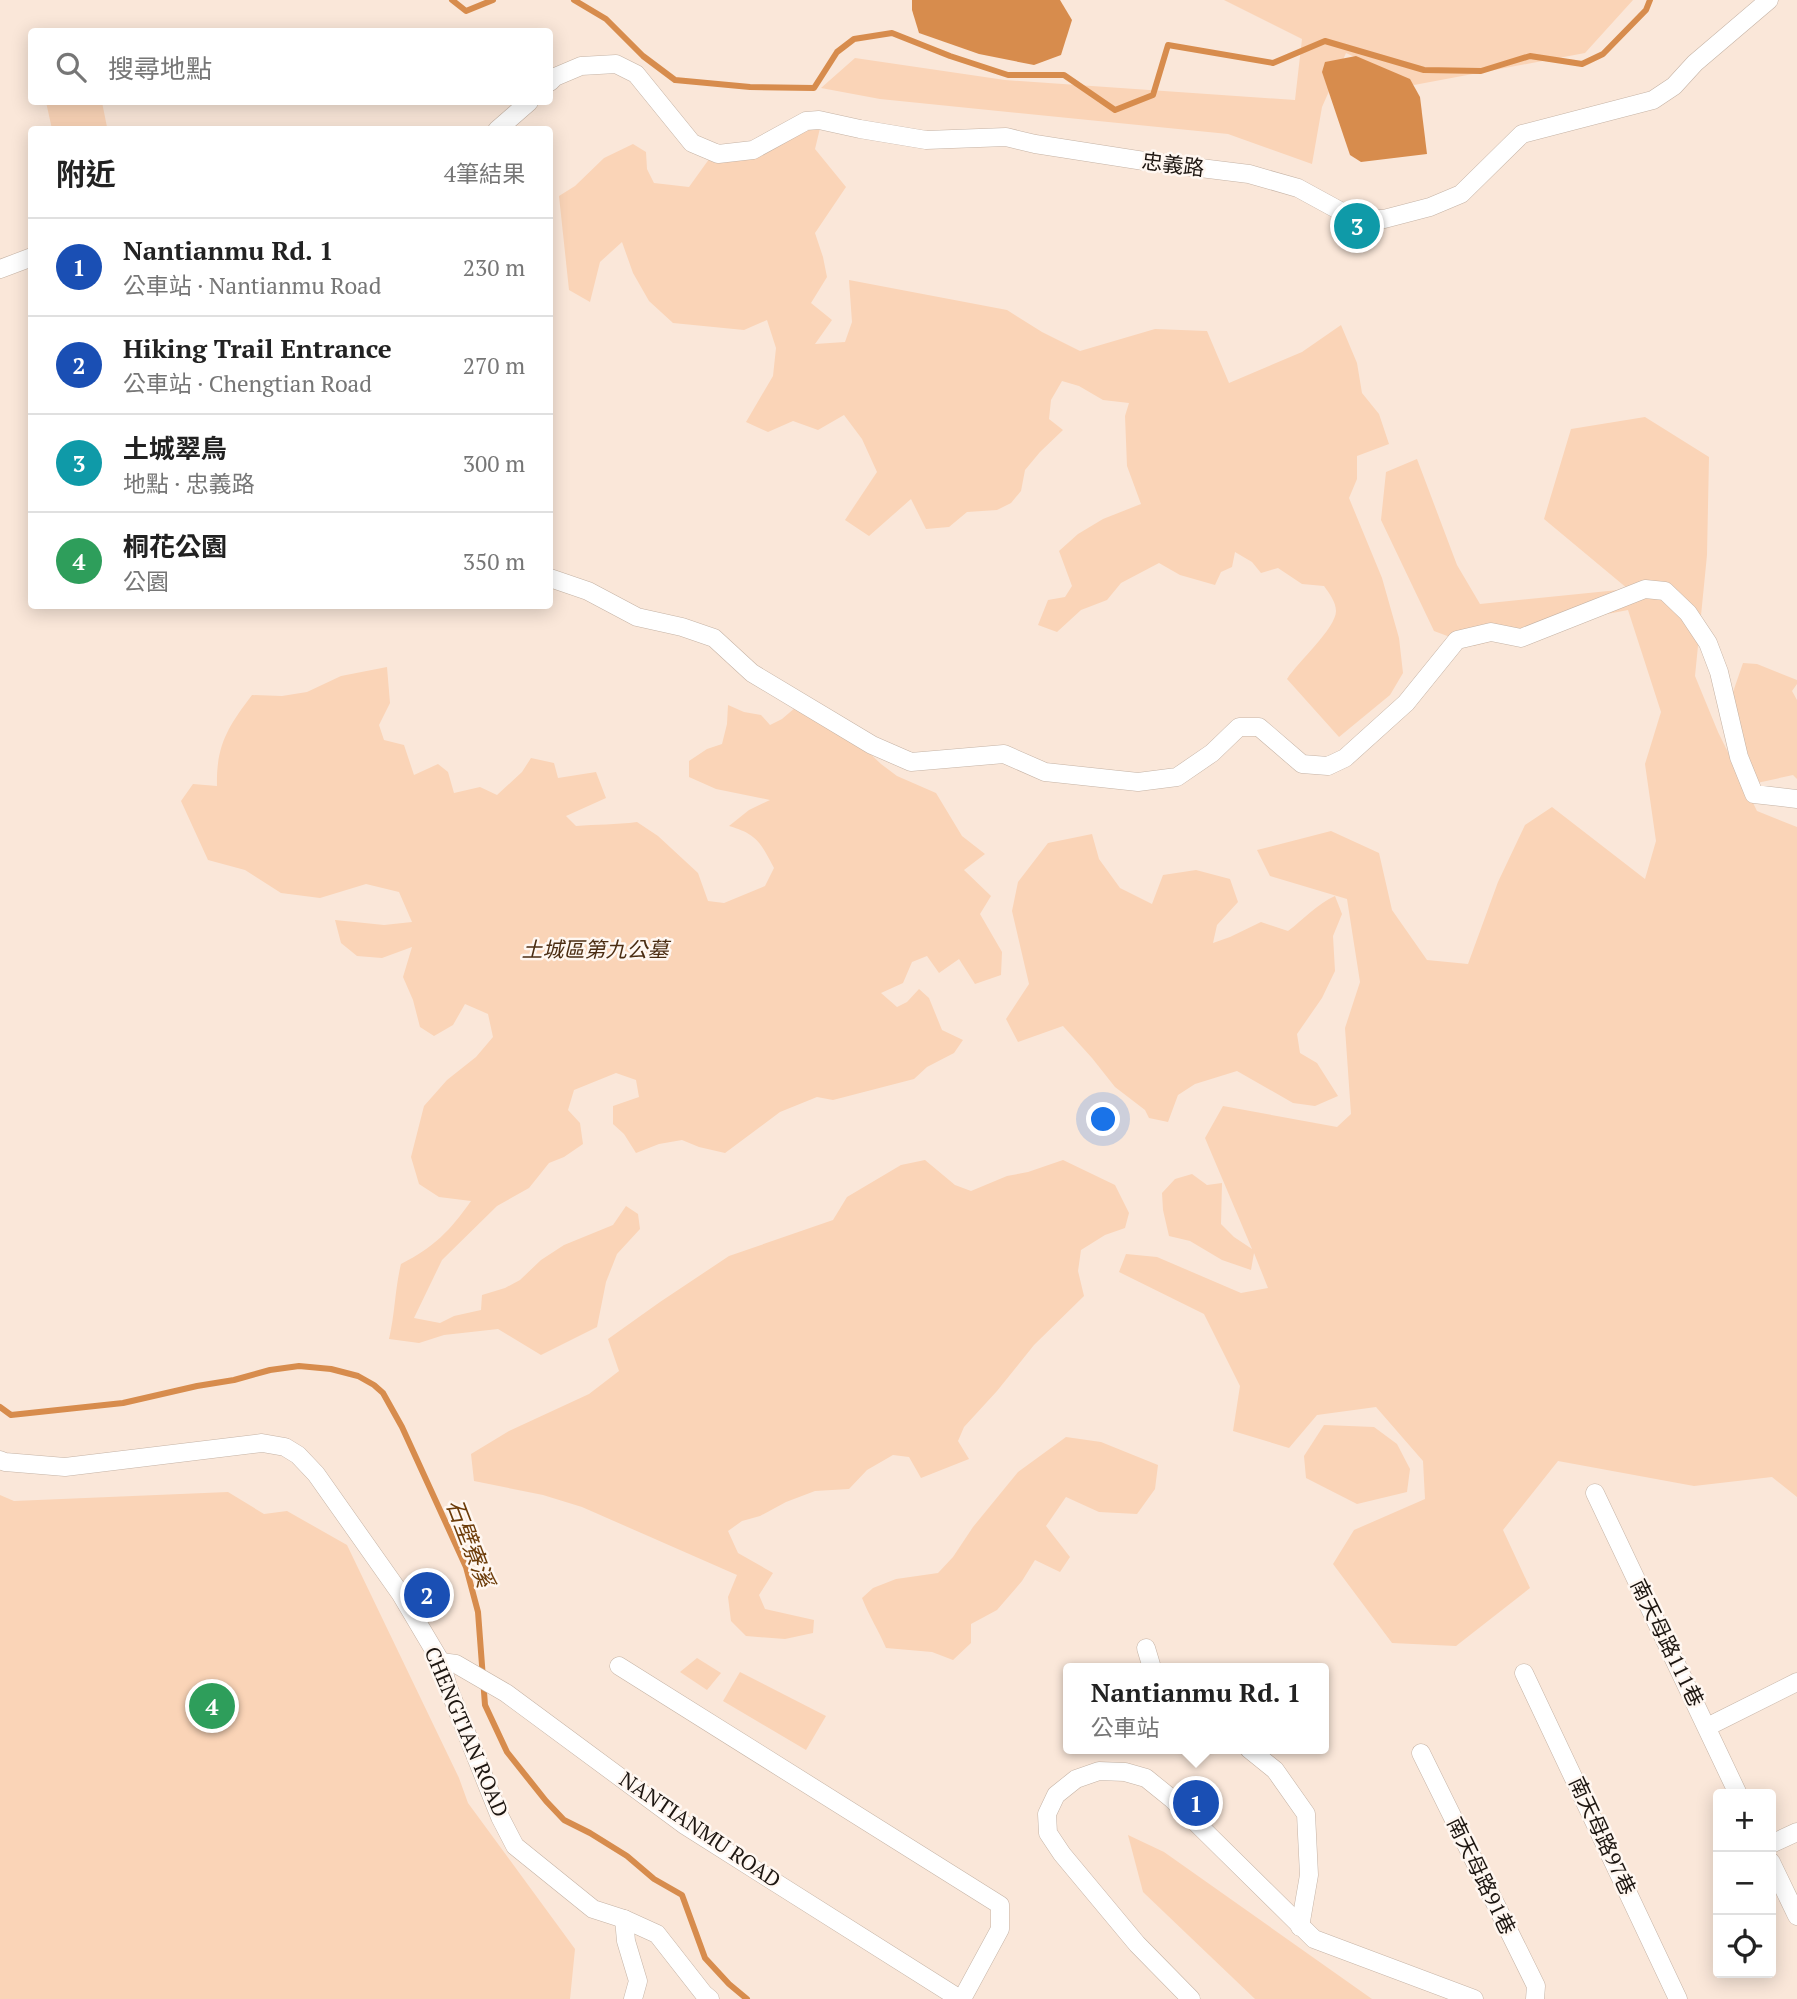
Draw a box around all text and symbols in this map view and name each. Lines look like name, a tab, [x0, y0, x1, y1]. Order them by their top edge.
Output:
search box	[28, 28, 553, 105]
icon: search	[52, 48, 90, 86]
text: 搜尋地點	[108, 51, 212, 85]
street label: 忠義路	[1140, 146, 1206, 182]
text: 附近	[56, 154, 116, 194]
text: 4筆結果	[444, 158, 525, 189]
pin: 3	[1334, 200, 1380, 252]
text: Nantianmu Rd. 1	[123, 233, 334, 267]
text: 1	[73, 252, 86, 283]
text: 230 m	[463, 252, 525, 283]
text: 公車站 · Nantianmu Road	[123, 270, 382, 301]
text: Hiking Trail Entrance	[123, 331, 392, 365]
text: 2	[73, 350, 86, 381]
text: 270 m	[463, 350, 525, 381]
text: 公車站 · Chengtian Road	[123, 368, 372, 399]
text: 土城翠鳥	[123, 431, 227, 465]
text: 3	[73, 448, 86, 479]
text: 300 m	[463, 448, 525, 479]
text: 地點 · 忠義路	[123, 468, 255, 499]
text: 桐花公園	[123, 529, 227, 563]
text: 4	[73, 546, 86, 577]
text: 350 m	[463, 546, 525, 577]
text: 公園	[123, 566, 169, 597]
park label: 土城區第九公墓	[522, 935, 671, 963]
your location	[1086, 1102, 1120, 1136]
water label: 石壁寮溪	[440, 1494, 502, 1594]
pin: 2	[404, 1569, 450, 1621]
street label: 南天母路111巷	[1625, 1574, 1711, 1711]
street label: CHENGTIAN ROAD	[418, 1642, 515, 1821]
popup	[1063, 1663, 1329, 1754]
text: Nantianmu Rd. 1	[1091, 1675, 1301, 1709]
pin: 4	[189, 1680, 235, 1732]
text: 公車站	[1091, 1712, 1160, 1743]
street label: NANTIANMU ROAD	[614, 1765, 787, 1894]
street label: 南天母路97巷	[1563, 1772, 1643, 1899]
pin: 1	[1173, 1777, 1219, 1829]
map controls	[1713, 1789, 1776, 1978]
button: +	[1713, 1789, 1776, 1852]
street label: 南天母路91巷	[1441, 1812, 1522, 1939]
button: −	[1713, 1852, 1776, 1915]
button: locate	[1713, 1915, 1776, 1978]

